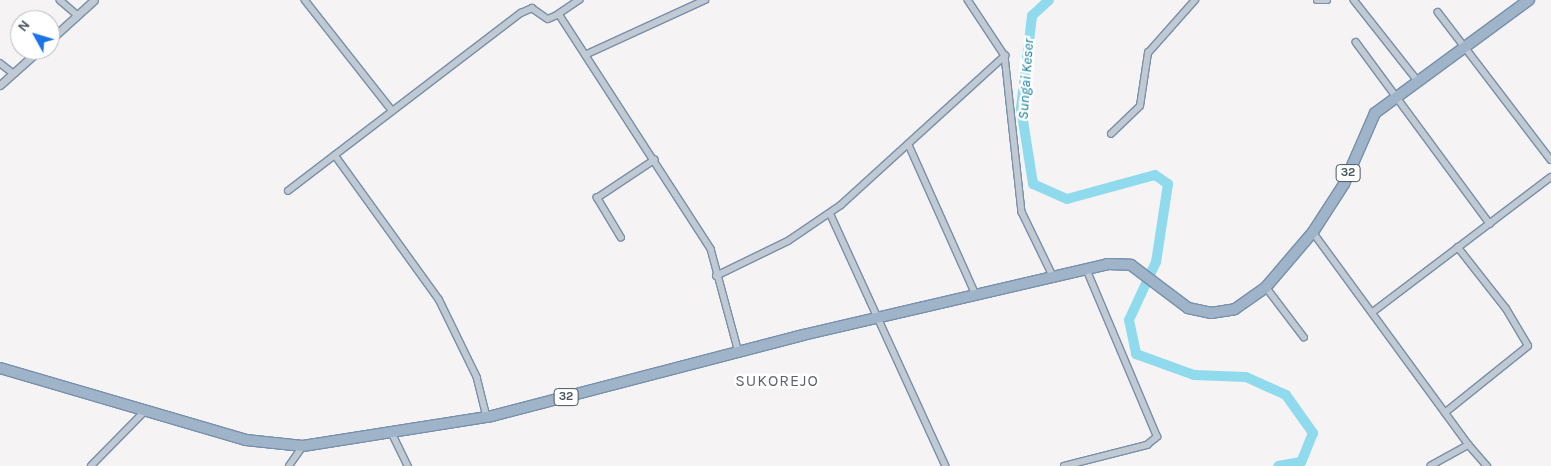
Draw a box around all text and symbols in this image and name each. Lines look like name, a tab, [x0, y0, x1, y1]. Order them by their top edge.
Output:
north arrow	[10, 10, 60, 60]
text: N	[14, 17, 33, 35]
water label: Sungai Keser	[1014, 38, 1038, 120]
road number: 32	[1336, 164, 1360, 182]
district label: SUKOREJO	[734, 371, 820, 391]
road number: 32	[554, 388, 578, 407]

